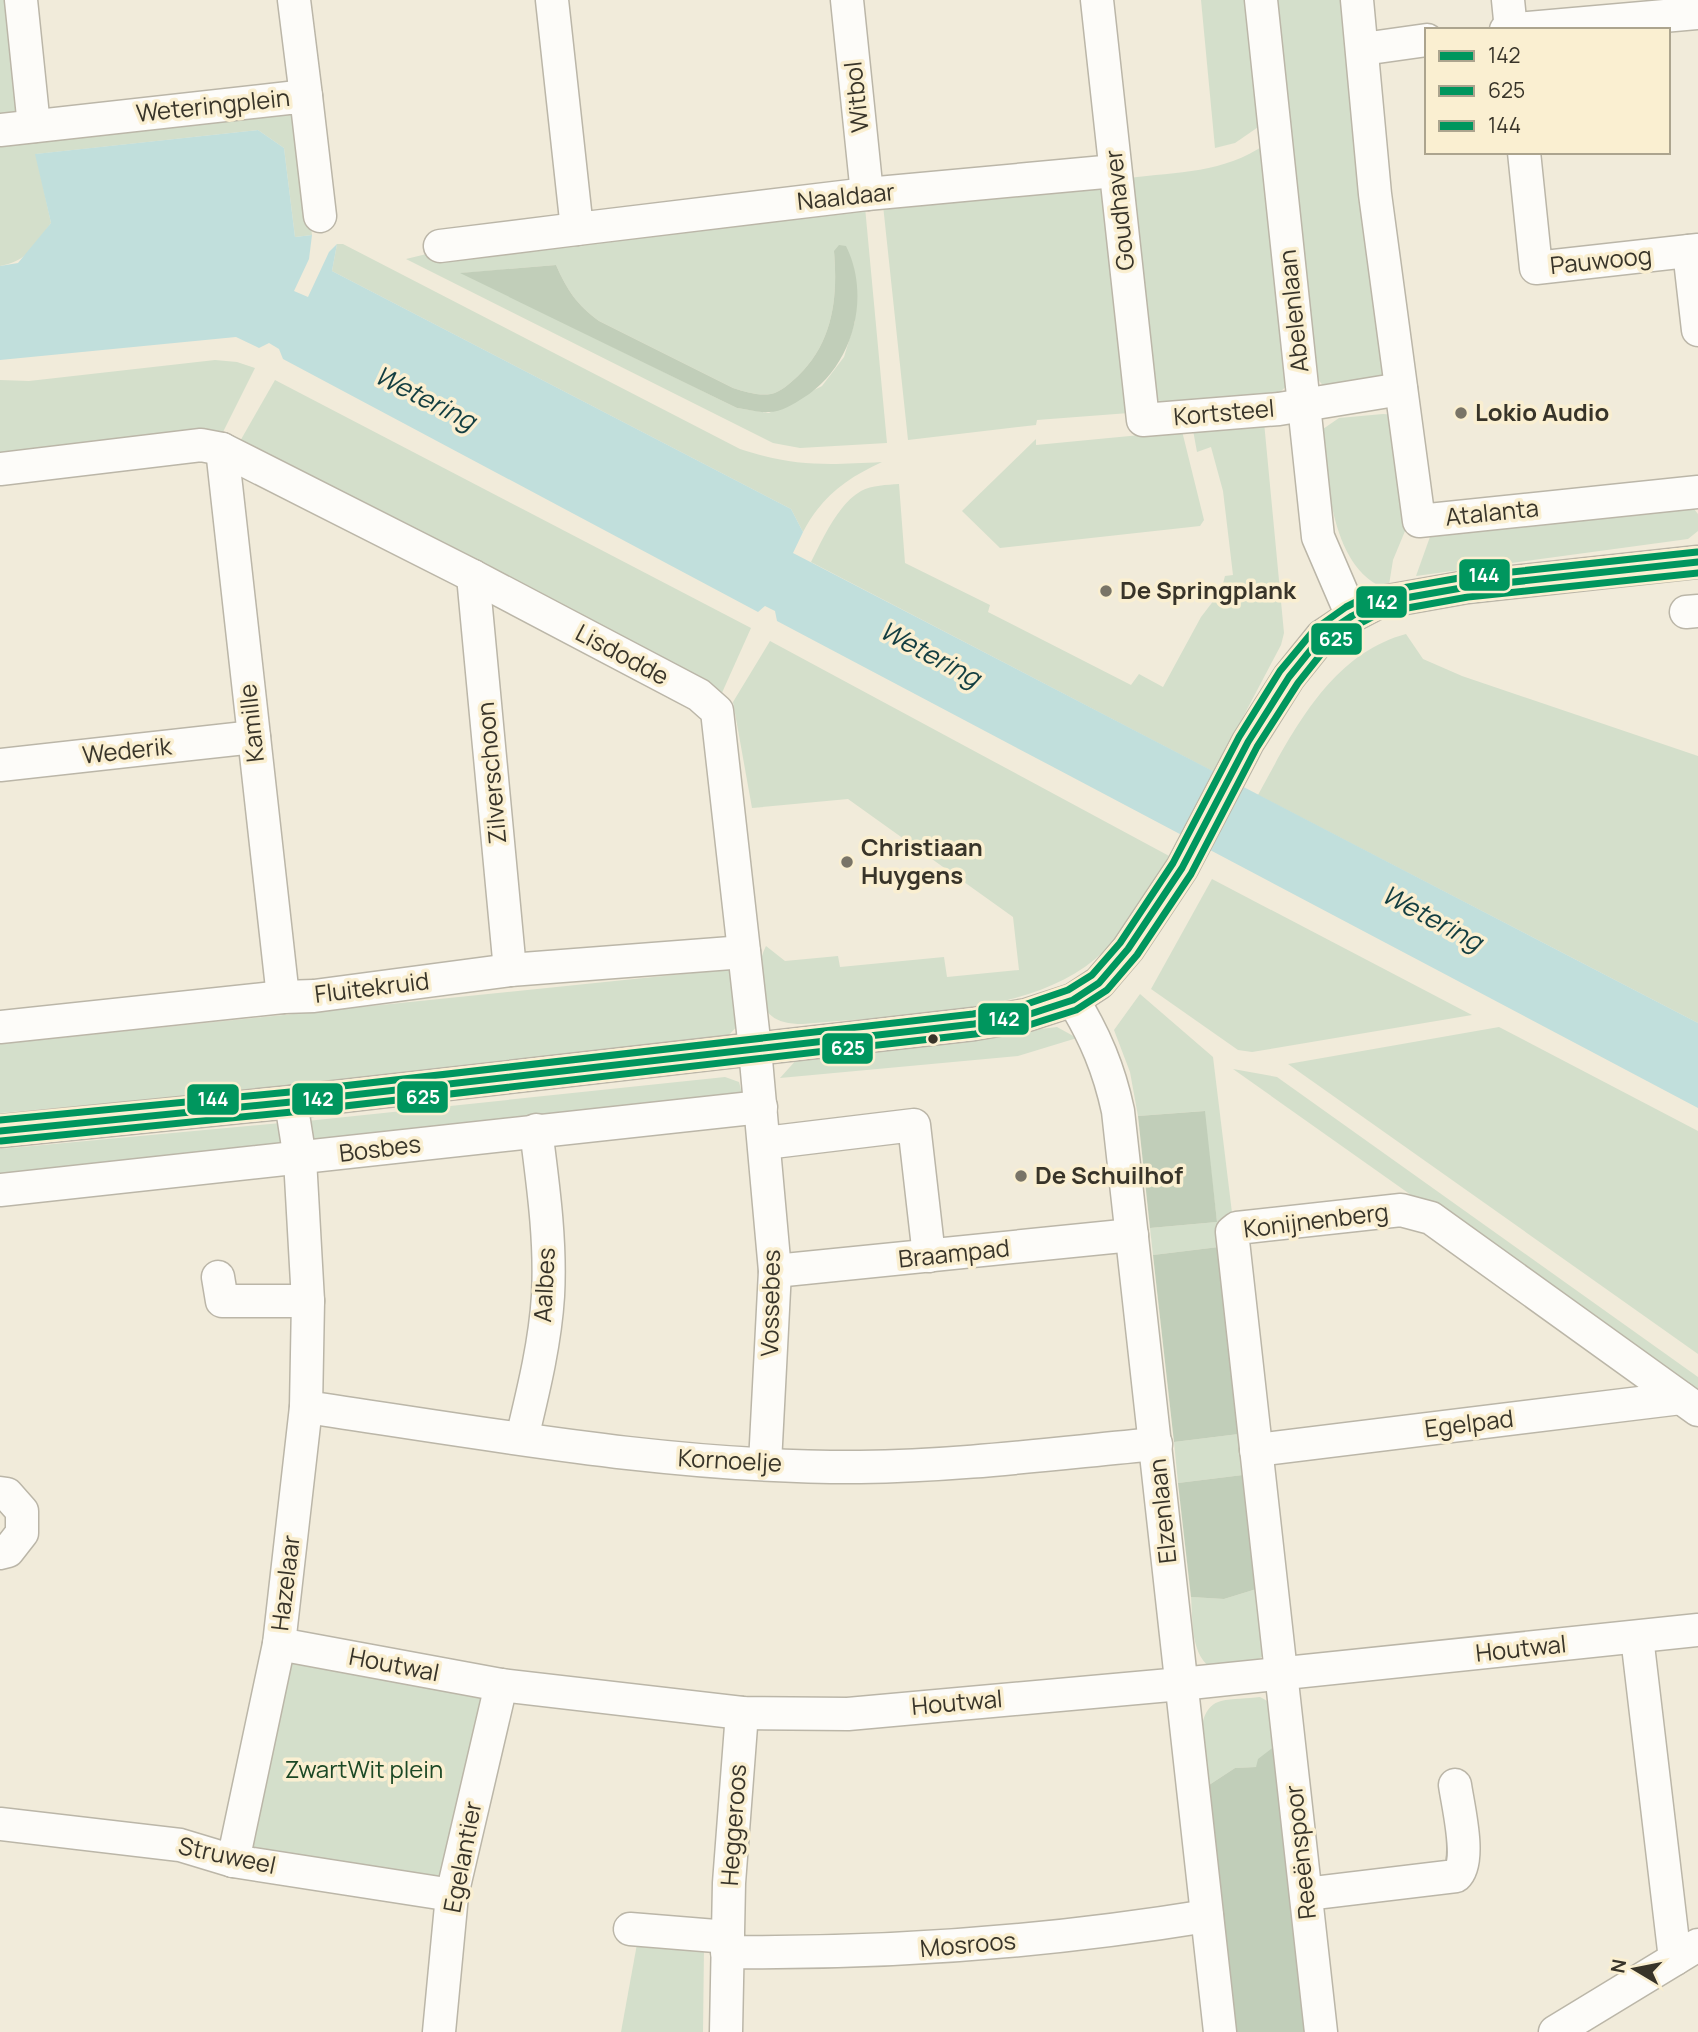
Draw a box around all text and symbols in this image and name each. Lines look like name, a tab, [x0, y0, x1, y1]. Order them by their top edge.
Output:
legend	[1425, 28, 1670, 154]
text: 142	[1488, 41, 1521, 69]
street label: Witbol	[835, 60, 876, 134]
text: 625	[1488, 76, 1525, 104]
street label: Weteringplein	[134, 80, 291, 129]
text: 144	[1488, 111, 1521, 139]
street label: Goudhaver	[1096, 148, 1141, 272]
street label: Naaldaar	[795, 174, 897, 217]
street label: Pauwoog	[1548, 238, 1653, 281]
street label: Abelenlaan	[1270, 248, 1315, 374]
water label: Wetering	[369, 356, 485, 439]
street label: Kortsteel	[1172, 391, 1276, 432]
place label: Lokio Audio	[1475, 395, 1609, 428]
marker: Lokio Audio	[1453, 405, 1469, 421]
street label: Atalanta	[1443, 490, 1540, 533]
line badge: 144	[1458, 558, 1511, 592]
text: 144	[1468, 562, 1500, 588]
place label: De Springplank	[1120, 573, 1297, 606]
marker: De Springplank	[1098, 583, 1114, 599]
line badge: 142	[1355, 585, 1408, 619]
text: 142	[1366, 589, 1398, 615]
water label: Wetering	[874, 612, 989, 696]
street label: Lisdodde	[570, 615, 675, 692]
line badge: 625	[1310, 622, 1363, 656]
text: 625	[1319, 626, 1353, 652]
street label: Kamille	[230, 682, 271, 764]
street label: Zilverschoon	[468, 701, 513, 846]
street label: Wederik	[81, 728, 174, 771]
place label: Christiaan Huygens	[861, 830, 983, 891]
marker: Christiaan Huygens	[839, 854, 855, 870]
water label: Wetering	[1376, 876, 1491, 960]
street label: Fluitekruid	[313, 963, 431, 1010]
line badge: 142	[977, 1002, 1030, 1036]
text: 142	[988, 1006, 1020, 1032]
line badge: 625	[821, 1032, 874, 1065]
unlabelled marker	[926, 1032, 940, 1046]
text: 625	[831, 1035, 865, 1061]
line badge: 625	[396, 1080, 449, 1114]
line badge: 142	[291, 1082, 344, 1116]
line badge: 144	[186, 1083, 240, 1116]
text: 625	[406, 1084, 440, 1110]
text: 144	[197, 1086, 229, 1112]
text: 142	[302, 1086, 334, 1112]
street label: Bosbes	[337, 1126, 423, 1169]
place label: De Schuilhof	[1035, 1158, 1183, 1191]
marker: De Schuilhof	[1013, 1168, 1029, 1184]
street label: Konijnenberg	[1241, 1194, 1390, 1245]
street label: Braampad	[897, 1230, 1011, 1275]
street label: Aalbes	[525, 1247, 562, 1323]
street label: Vossebes	[752, 1249, 787, 1357]
street label: Egelpad	[1422, 1401, 1515, 1444]
street label: Kornoelje	[677, 1440, 783, 1479]
street label: Elzenlaan	[1140, 1457, 1183, 1565]
street label: Hazelaar	[262, 1533, 307, 1633]
street label: Houtwal	[1474, 1626, 1568, 1669]
street label: Houtwal	[346, 1639, 442, 1688]
street label: Houtwal	[910, 1681, 1004, 1722]
park label: ZwartWit plein	[285, 1752, 443, 1785]
street label: Heggeroos	[712, 1763, 753, 1887]
street label: Reeënspoor	[1276, 1783, 1323, 1921]
street label: Egelantier	[435, 1798, 489, 1915]
street label: Struweel	[176, 1828, 279, 1881]
street label: Mosroos	[919, 1923, 1017, 1964]
north arrow	[1600, 1934, 1670, 2004]
text: N	[1604, 1957, 1632, 1975]

